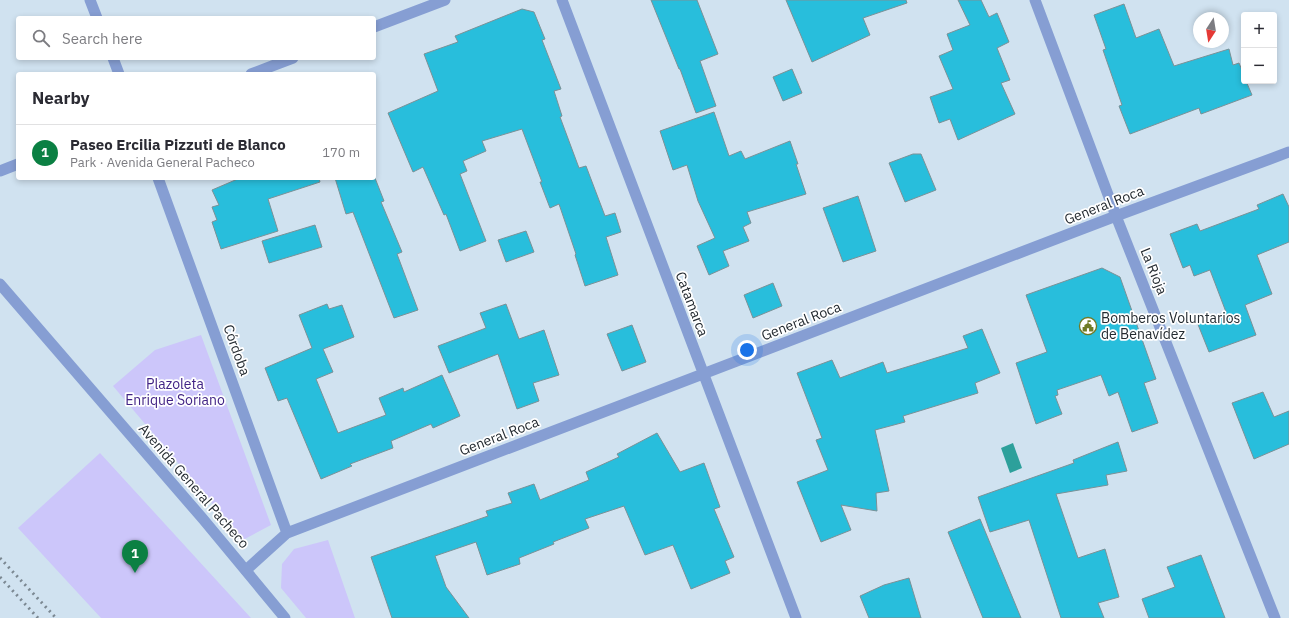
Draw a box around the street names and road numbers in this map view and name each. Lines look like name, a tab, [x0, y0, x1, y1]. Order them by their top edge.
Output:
street label: General Roca	[1062, 181, 1147, 228]
street label: La Rioja	[1136, 245, 1172, 298]
street label: Catamarca	[671, 269, 713, 339]
street label: General Roca	[759, 297, 844, 344]
street label: Córdoba	[219, 322, 255, 379]
street label: General Roca	[457, 412, 542, 459]
street label: Avenida General Pacheco	[135, 420, 253, 552]

